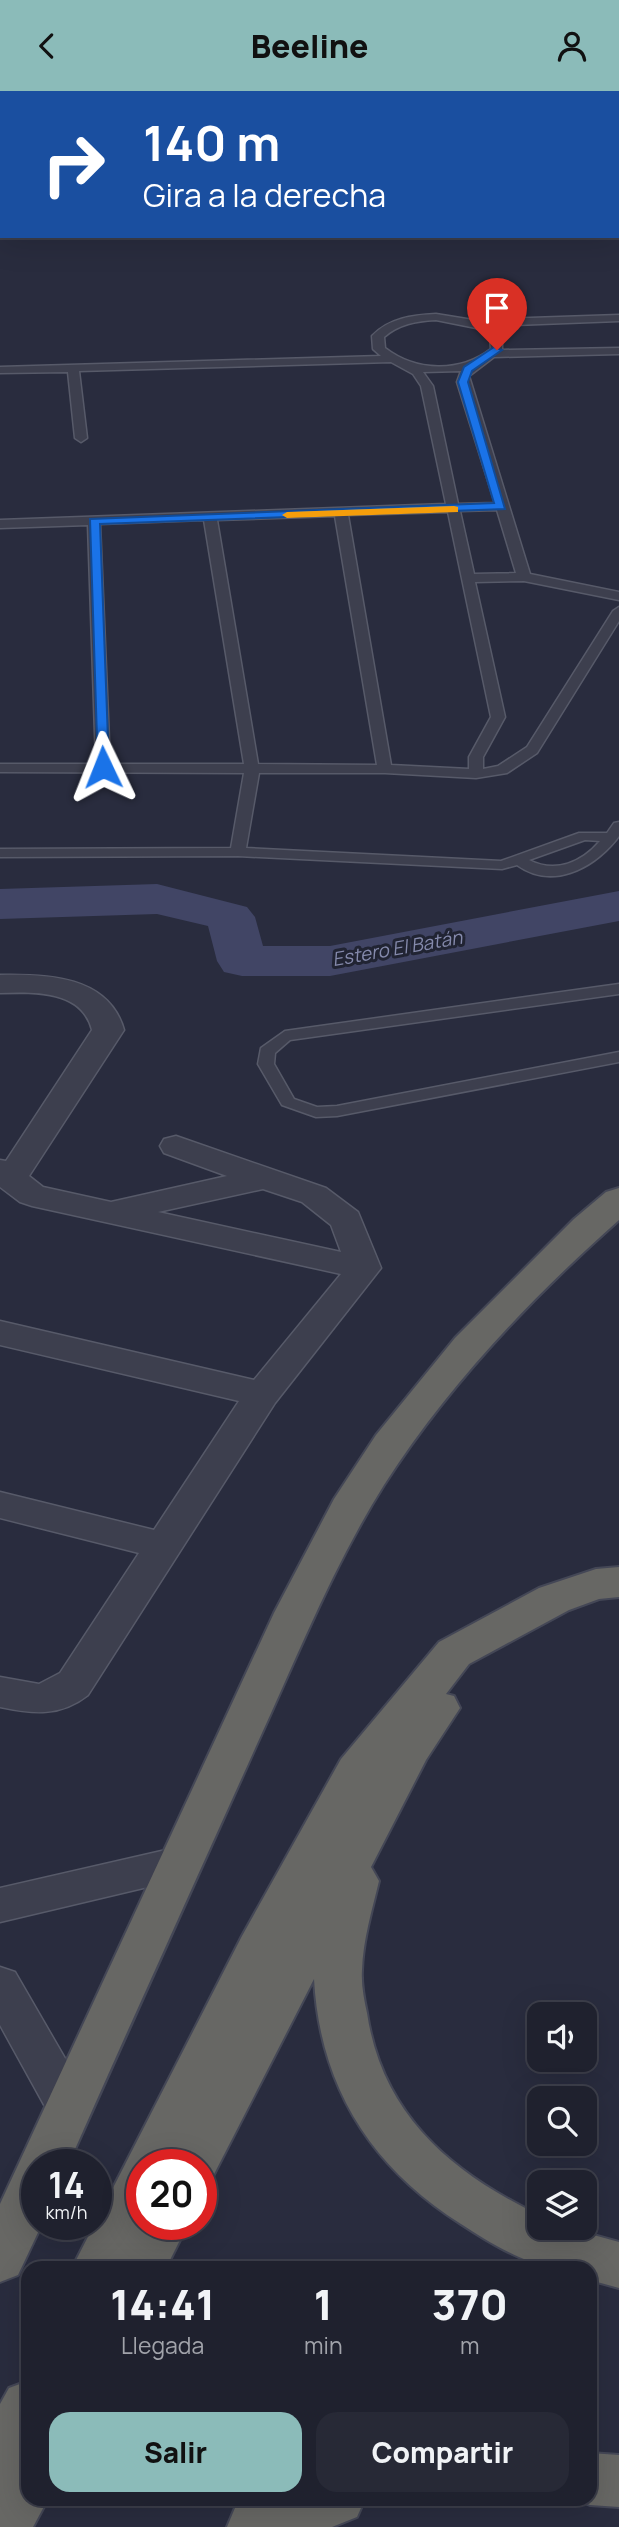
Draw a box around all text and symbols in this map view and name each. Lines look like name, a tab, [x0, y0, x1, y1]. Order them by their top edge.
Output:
text: Beeline	[251, 24, 368, 68]
icon: back	[28, 27, 66, 65]
icon: person	[553, 27, 591, 65]
text: 140 m	[143, 109, 280, 176]
icon: right	[28, 119, 119, 210]
text: Gira a la derecha	[143, 173, 386, 217]
pin	[467, 278, 527, 350]
icon: arrive	[478, 289, 516, 327]
position arrow	[66, 730, 140, 804]
water label: Estero El Batán	[330, 924, 465, 972]
map controls	[527, 2002, 597, 2240]
button: sound	[527, 2002, 597, 2072]
button: search	[527, 2086, 597, 2156]
speed limit sign: 20	[126, 2149, 217, 2240]
text: 14	[48, 2161, 85, 2209]
button: layers	[527, 2170, 597, 2240]
text: km/h	[46, 2200, 87, 2224]
text: 14:41	[110, 2275, 215, 2333]
text: 1	[314, 2275, 333, 2333]
text: 370	[432, 2275, 508, 2333]
text: Llegada	[121, 2329, 204, 2361]
text: min	[304, 2329, 343, 2361]
text: m	[460, 2329, 480, 2361]
button: Salir	[49, 2412, 302, 2492]
button: Compartir	[316, 2412, 569, 2492]

